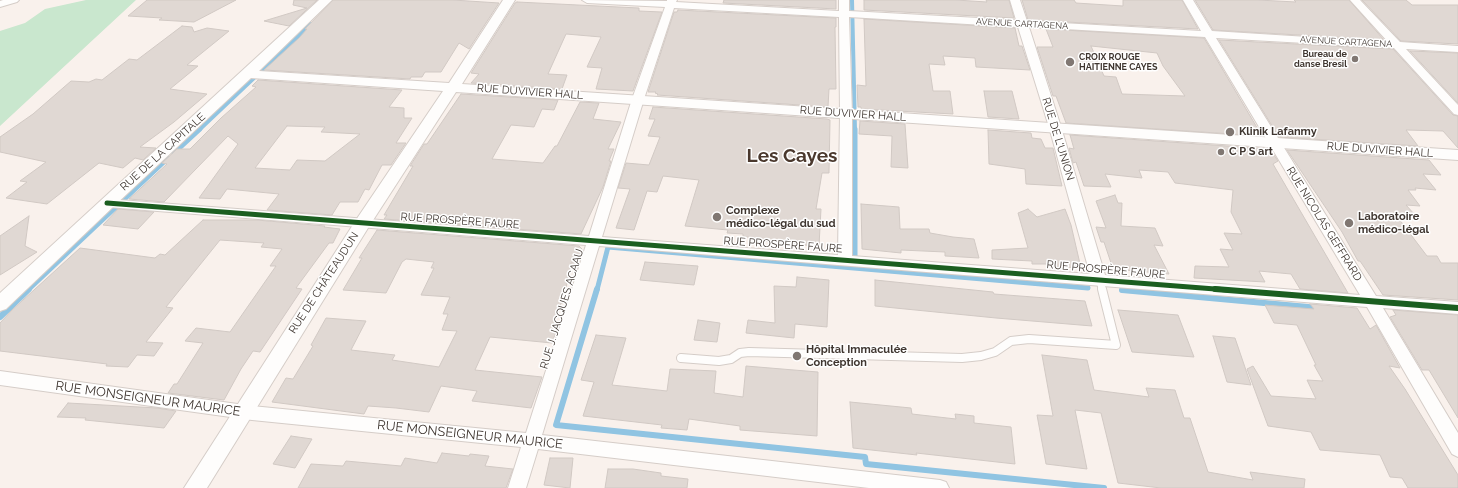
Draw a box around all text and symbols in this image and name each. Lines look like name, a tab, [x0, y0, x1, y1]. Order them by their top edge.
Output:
street label: AVENUE CARTAGENA	[976, 16, 1068, 32]
street label: AVENUE CARTAGENA	[1300, 34, 1392, 50]
place label: Bureau de danse Bresil	[1294, 49, 1347, 70]
place label: CROIX ROUGE HAITIENNE CAYES	[1079, 52, 1158, 73]
marker: Bureau de danse Bresil	[1350, 54, 1360, 64]
marker: CROIX ROUGE HAITIENNE CAYES	[1064, 56, 1076, 68]
street label: RUE DUVIVIER HALL	[476, 82, 584, 102]
street label: RUE DE L'UNION	[1039, 96, 1077, 182]
street label: RUE DUVIVIER HALL	[799, 104, 907, 124]
street label: RUE DE LA CAPITALE	[118, 110, 208, 194]
place label: Klinik Lafanmy	[1239, 125, 1317, 139]
marker: Klinik Lafanmy	[1224, 126, 1236, 138]
street label: RUE DUVIVIER HALL	[1326, 140, 1434, 160]
district label: Les Cayes	[747, 145, 837, 167]
place label: C P S art	[1229, 145, 1273, 159]
marker: C P S art	[1216, 147, 1226, 157]
street label: RUE NICOLAS GEFFRARD	[1283, 164, 1365, 284]
place label: Complexe médico-légal du sud	[726, 204, 835, 230]
street label: RUE PROSPÈRE FAURE	[400, 210, 520, 232]
place label: Laboratoire médico-légal	[1358, 210, 1429, 236]
marker: Complexe médico-légal du sud	[711, 211, 723, 223]
marker: Laboratoire médico-légal	[1343, 217, 1355, 229]
street label: RUE DE CHÂTEAUDUN	[286, 230, 362, 336]
street label: RUE PROSPÈRE FAURE	[723, 234, 843, 256]
street label: RUE J. JACQUES ACAAU	[537, 247, 587, 371]
street label: RUE PROSPÈRE FAURE	[1046, 258, 1166, 282]
place label: Hôpital Immaculée Conception	[806, 343, 907, 369]
marker: Hôpital Immaculée Conception	[791, 350, 803, 362]
street label: RUE MONSEIGNEUR MAURICE	[54, 378, 242, 420]
street label: RUE MONSEIGNEUR MAURICE	[376, 417, 564, 453]

